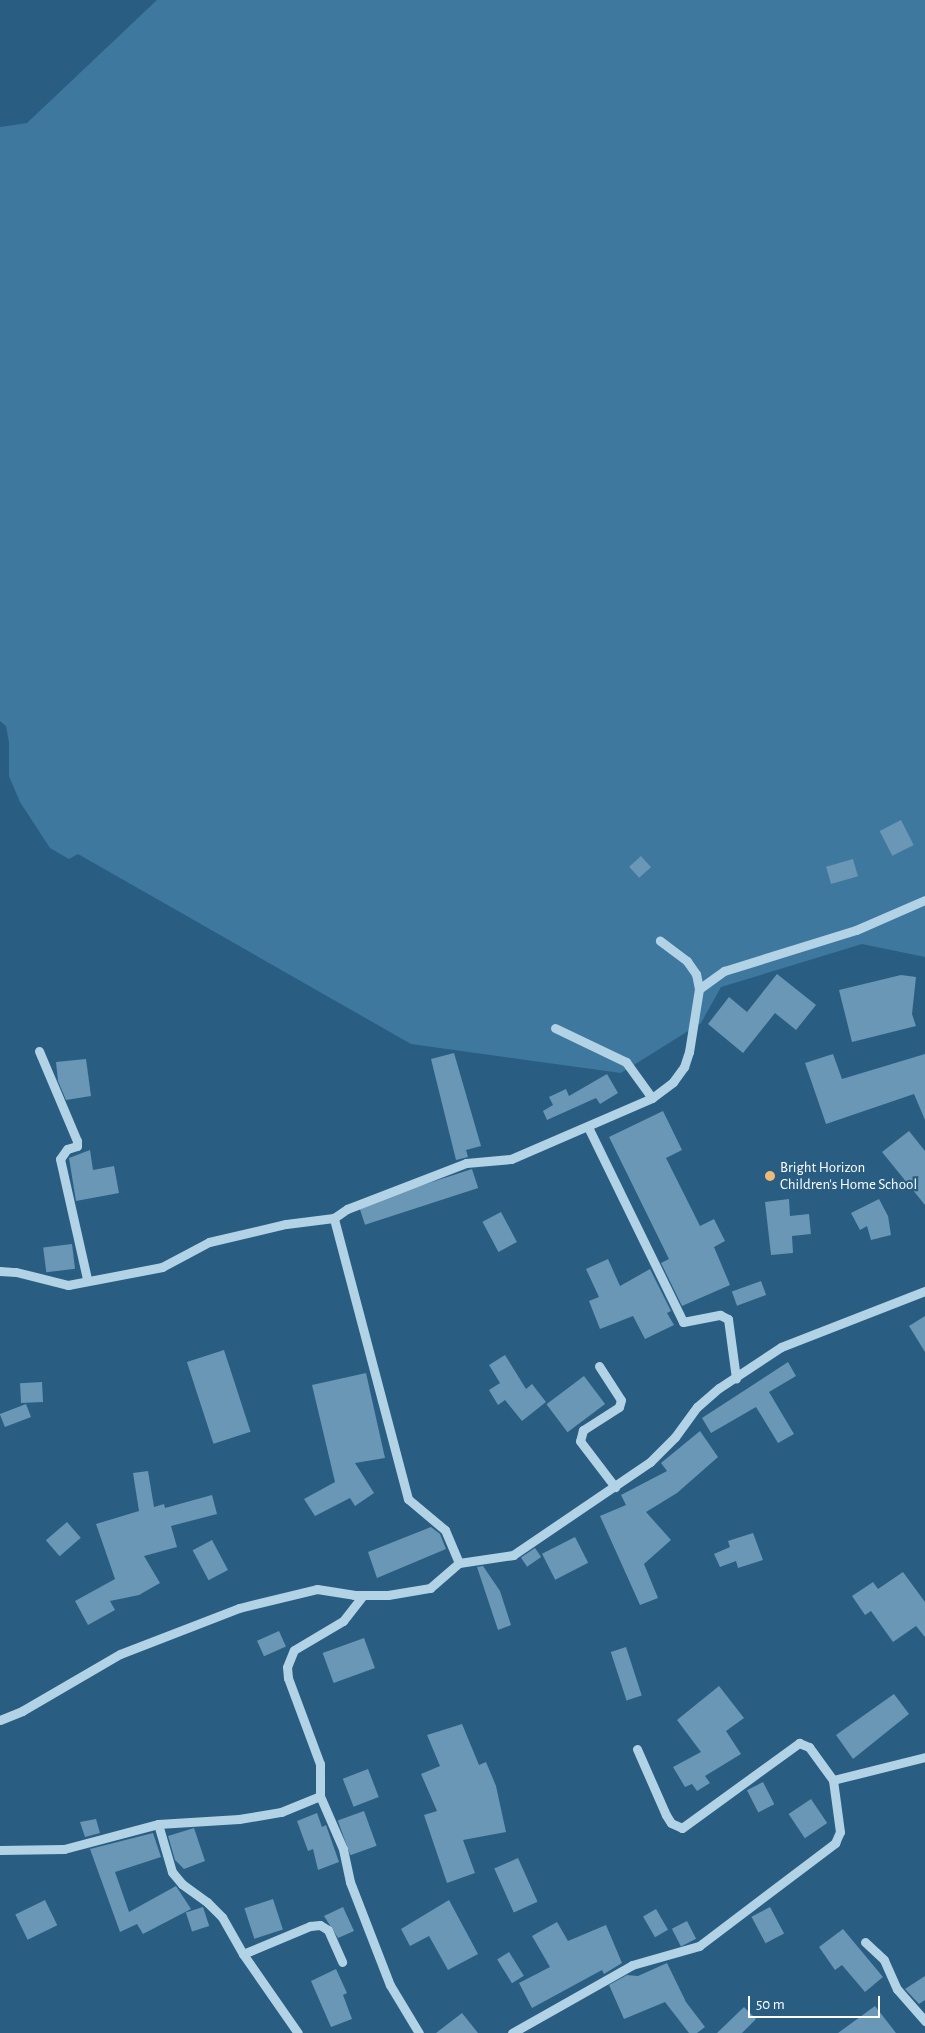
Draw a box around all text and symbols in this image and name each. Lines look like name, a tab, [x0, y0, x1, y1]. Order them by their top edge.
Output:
place label: Bright Horizon Children's Home School	[780, 1158, 917, 1193]
marker: Bright Horizon Children's Home School	[764, 1170, 776, 1182]
scale bar	[750, 1986, 882, 2018]
text: 50 m	[756, 1997, 785, 2012]

